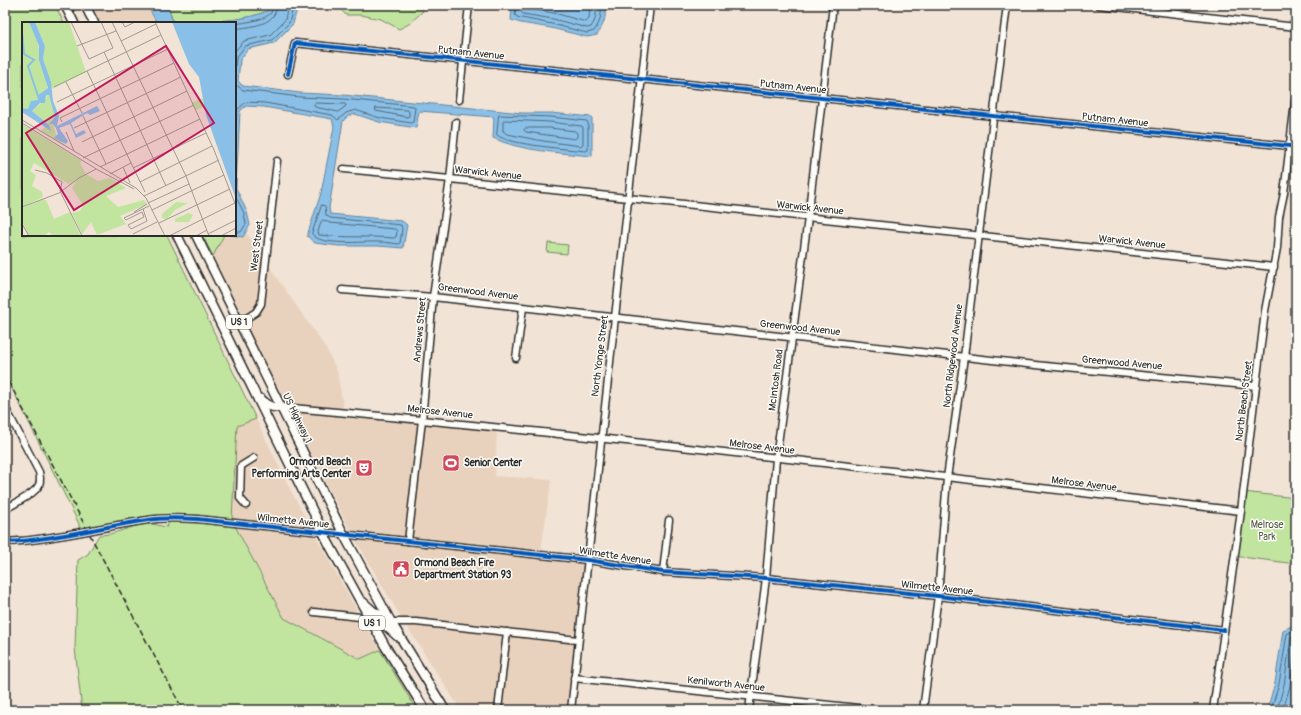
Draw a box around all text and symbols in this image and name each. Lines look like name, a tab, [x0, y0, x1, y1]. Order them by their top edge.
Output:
inset map	[22, 22, 236, 236]
street label: Putnam Avenue	[437, 44, 505, 62]
street label: Putnam Avenue	[759, 78, 827, 96]
street label: Putnam Avenue	[1081, 111, 1149, 129]
street label: Warwick Avenue	[454, 164, 522, 182]
street label: Warwick Avenue	[776, 199, 844, 217]
street label: West Street	[248, 219, 266, 272]
street label: Warwick Avenue	[1098, 233, 1166, 251]
street label: Greenwood Avenue	[437, 281, 519, 303]
street label: Andrews Street	[411, 296, 429, 363]
street label: North Ridgewood Avenue	[941, 303, 965, 408]
street label: North Yonge Street	[589, 314, 611, 397]
road number: US 1	[226, 315, 252, 329]
street label: Greenwood Avenue	[759, 318, 841, 338]
street label: McIntosh Road	[766, 348, 786, 412]
street label: Greenwood Avenue	[1081, 354, 1163, 372]
street label: North Beach Street	[1233, 359, 1255, 442]
street label: US Highway 1	[280, 391, 314, 445]
street label: Melrose Avenue	[407, 403, 473, 421]
street label: Melrose Avenue	[729, 437, 795, 457]
sports icon: Senior Center	[441, 453, 461, 473]
place label: Ormond Beach Performing Arts Center	[251, 456, 351, 480]
place label: Senior Center	[464, 457, 523, 469]
theatre icon: Ormond Beach Performing Arts Center	[354, 458, 374, 478]
street label: Melrose Avenue	[1051, 474, 1117, 494]
street label: Wilmette Avenue	[256, 511, 330, 531]
park label: Melrose Park	[1251, 519, 1283, 543]
street label: Wilmette Avenue	[578, 544, 652, 568]
place label: Ormond Beach Fire Department Station 93	[414, 557, 512, 581]
public building icon: Ormond Beach Fire Department Station 93	[391, 559, 411, 579]
street label: Wilmette Avenue	[900, 578, 974, 598]
road number: US 1	[359, 616, 385, 630]
street label: Kenilworth Avenue	[687, 674, 765, 694]

